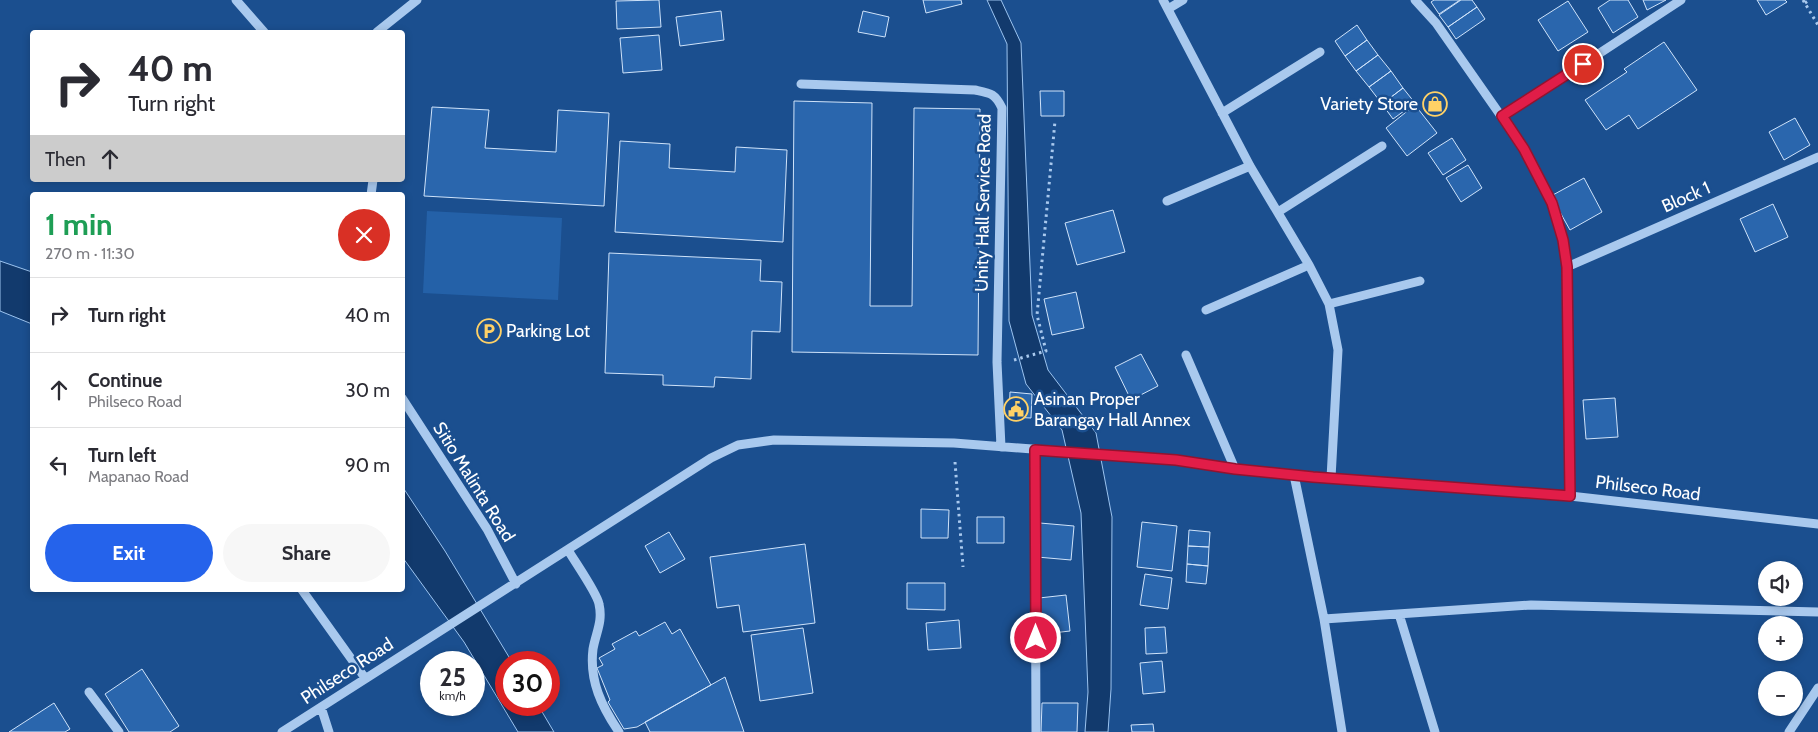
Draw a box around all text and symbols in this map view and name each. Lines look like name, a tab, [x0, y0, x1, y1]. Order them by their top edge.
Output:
pin	[1562, 43, 1604, 85]
text: 40 m	[128, 47, 213, 90]
icon: right	[45, 50, 110, 115]
icon: arrive	[1569, 50, 1597, 78]
text: Turn right	[128, 90, 215, 117]
shop icon: Variety Store	[1422, 91, 1448, 117]
place label: Variety Store	[1320, 93, 1418, 115]
street label: Unity Hall Service Road	[970, 114, 996, 292]
icon: ahead	[96, 145, 124, 173]
text: Then	[45, 148, 86, 171]
street label: Block 1	[1658, 177, 1714, 217]
text: 1 min	[45, 206, 113, 243]
button: close	[338, 209, 390, 261]
text: 270 m · 11:30	[45, 244, 135, 263]
icon: right	[45, 301, 73, 329]
text: Turn right	[88, 304, 166, 327]
text: 40 m	[345, 304, 390, 327]
parking icon: Parking Lot	[476, 318, 502, 344]
place label: Parking Lot	[506, 320, 590, 342]
text: Continue	[88, 369, 162, 392]
icon: ahead	[45, 376, 73, 404]
text: 30 m	[346, 379, 390, 402]
place label: Asinan Proper Barangay Hall Annex	[1034, 388, 1191, 431]
text: Philseco Road	[88, 392, 182, 411]
public building icon: Asinan Proper Barangay Hall Annex	[1003, 396, 1029, 422]
street label: Sitio Malinta Road	[428, 418, 520, 546]
text: Turn left	[88, 444, 156, 467]
icon: left	[45, 451, 73, 479]
text: 90 m	[345, 454, 390, 477]
text: Mapanao Road	[88, 467, 189, 486]
street label: Philseco Road	[1594, 471, 1702, 505]
button: Exit	[45, 524, 213, 582]
button: Share	[223, 524, 390, 582]
map controls	[1758, 561, 1803, 716]
button: sound	[1758, 561, 1803, 606]
position arrow	[1009, 611, 1061, 663]
button: +	[1758, 616, 1803, 661]
street label: Philseco Road	[297, 633, 397, 709]
speed limit sign: 30	[495, 651, 560, 716]
text: 25	[439, 662, 466, 692]
button: −	[1758, 671, 1803, 716]
text: km/h	[439, 688, 466, 703]

